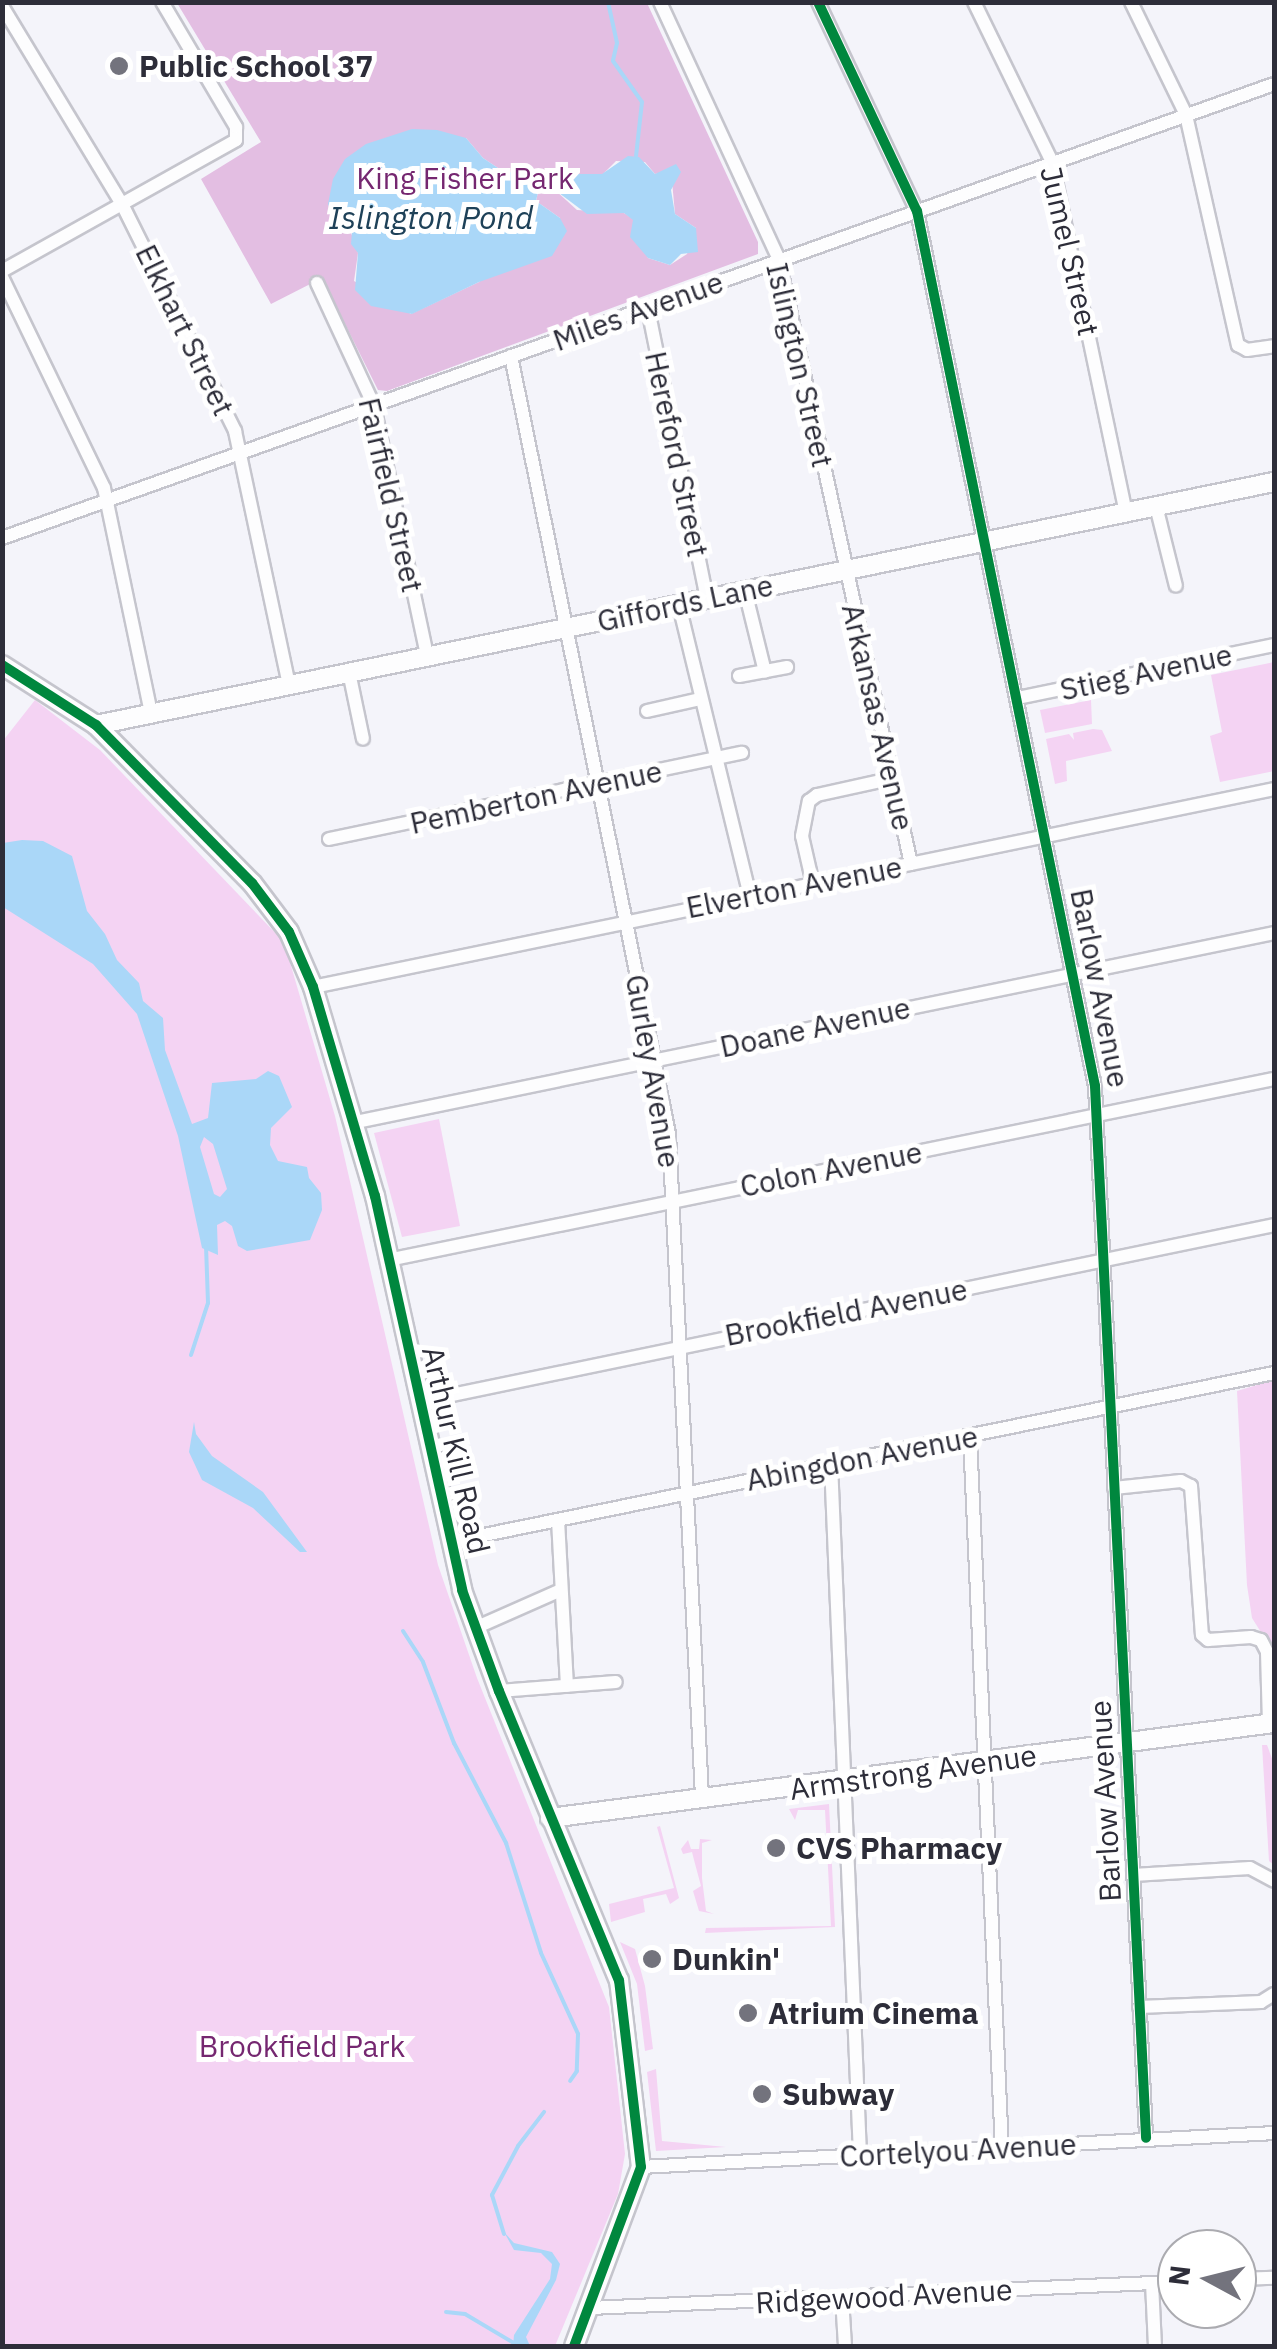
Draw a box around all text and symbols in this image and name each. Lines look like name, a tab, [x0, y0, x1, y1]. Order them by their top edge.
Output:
place label: Public School 37	[139, 48, 373, 84]
marker: Public School 37	[108, 55, 130, 77]
park label: King Fisher Park	[356, 160, 574, 196]
street label: Jumel Street	[1033, 163, 1107, 339]
water label: Islington Pond	[329, 198, 533, 236]
street label: Elkhart Street	[128, 239, 242, 421]
street label: Islington Street	[759, 259, 841, 471]
street label: Miles Avenue	[548, 264, 728, 358]
street label: Hereford Street	[638, 348, 716, 560]
street label: Fairfield Street	[351, 394, 431, 596]
street label: Giffords Lane	[594, 567, 776, 639]
street label: Arkansas Avenue	[834, 600, 922, 834]
street label: Stieg Avenue	[1057, 636, 1235, 708]
street label: Pemberton Avenue	[407, 753, 665, 841]
street label: Elverton Avenue	[683, 848, 905, 926]
street label: Barlow Avenue	[1063, 886, 1137, 1090]
street label: Gurley Avenue	[618, 972, 688, 1170]
street label: Doane Avenue	[717, 989, 913, 1065]
street label: Colon Avenue	[737, 1134, 925, 1204]
street label: Brookfield Avenue	[722, 1271, 970, 1353]
street label: Arthur Kill Road	[415, 1343, 497, 1557]
street label: Abingdon Avenue	[743, 1418, 981, 1498]
street label: Barlow Avenue	[1082, 1699, 1128, 1903]
street label: Armstrong Avenue	[787, 1737, 1039, 1807]
place label: CVS Pharmacy	[796, 1830, 1002, 1866]
marker: CVS Pharmacy	[765, 1837, 787, 1859]
place label: Dunkin'	[672, 1941, 780, 1977]
marker: Dunkin'	[641, 1948, 663, 1970]
place label: Atrium Cinema	[768, 1995, 979, 2031]
marker: Atrium Cinema	[737, 2002, 759, 2024]
park label: Brookfield Park	[199, 2028, 405, 2064]
place label: Subway	[782, 2076, 894, 2112]
marker: Subway	[751, 2083, 773, 2105]
street label: Cortelyou Avenue	[839, 2126, 1077, 2174]
north arrow	[1157, 2229, 1257, 2329]
text: N	[1159, 2263, 1198, 2288]
street label: Ridgewood Avenue	[755, 2271, 1013, 2321]

